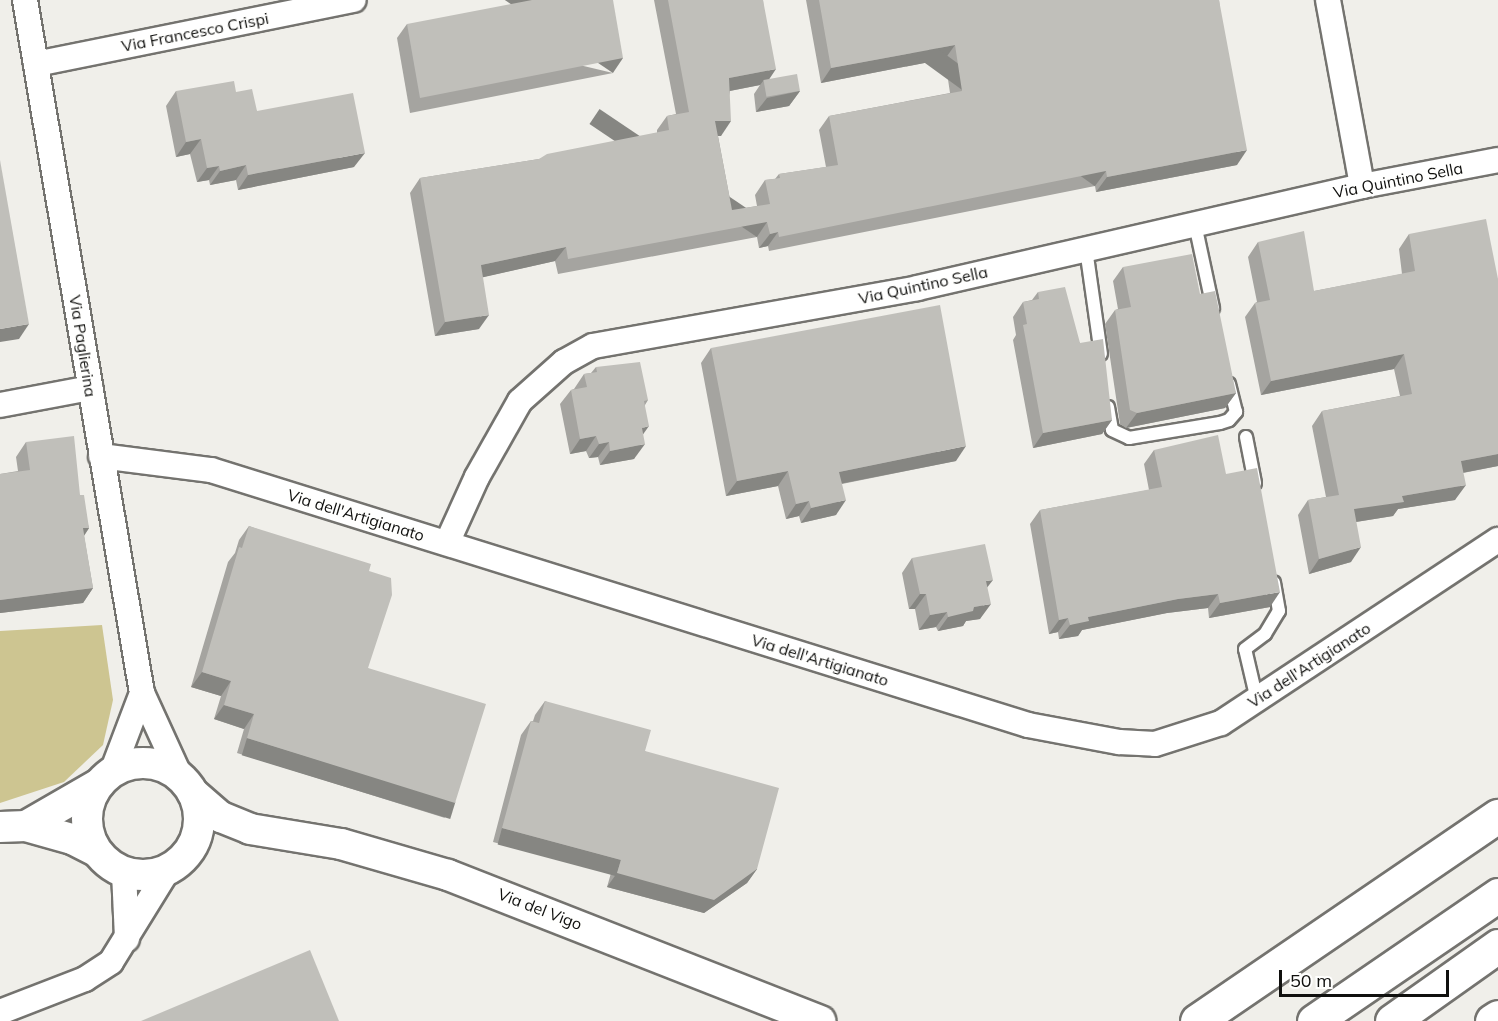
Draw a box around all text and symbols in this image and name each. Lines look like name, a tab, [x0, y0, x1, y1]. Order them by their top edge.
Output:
street label: Via Francesco Crispi	[120, 8, 270, 56]
street label: Via Quintino Sella	[1332, 158, 1464, 202]
street label: Via Quintino Sella	[857, 262, 989, 308]
street label: Via Paglierina	[65, 294, 101, 398]
street label: Via dell'Artigianato	[285, 485, 427, 545]
street label: Via dell'Artigianato	[1244, 618, 1374, 712]
street label: Via dell'Artigianato	[749, 630, 891, 690]
street label: Via del Vigo	[495, 884, 585, 934]
scale bar	[1282, 958, 1452, 996]
text: 50 m	[1290, 969, 1332, 992]

